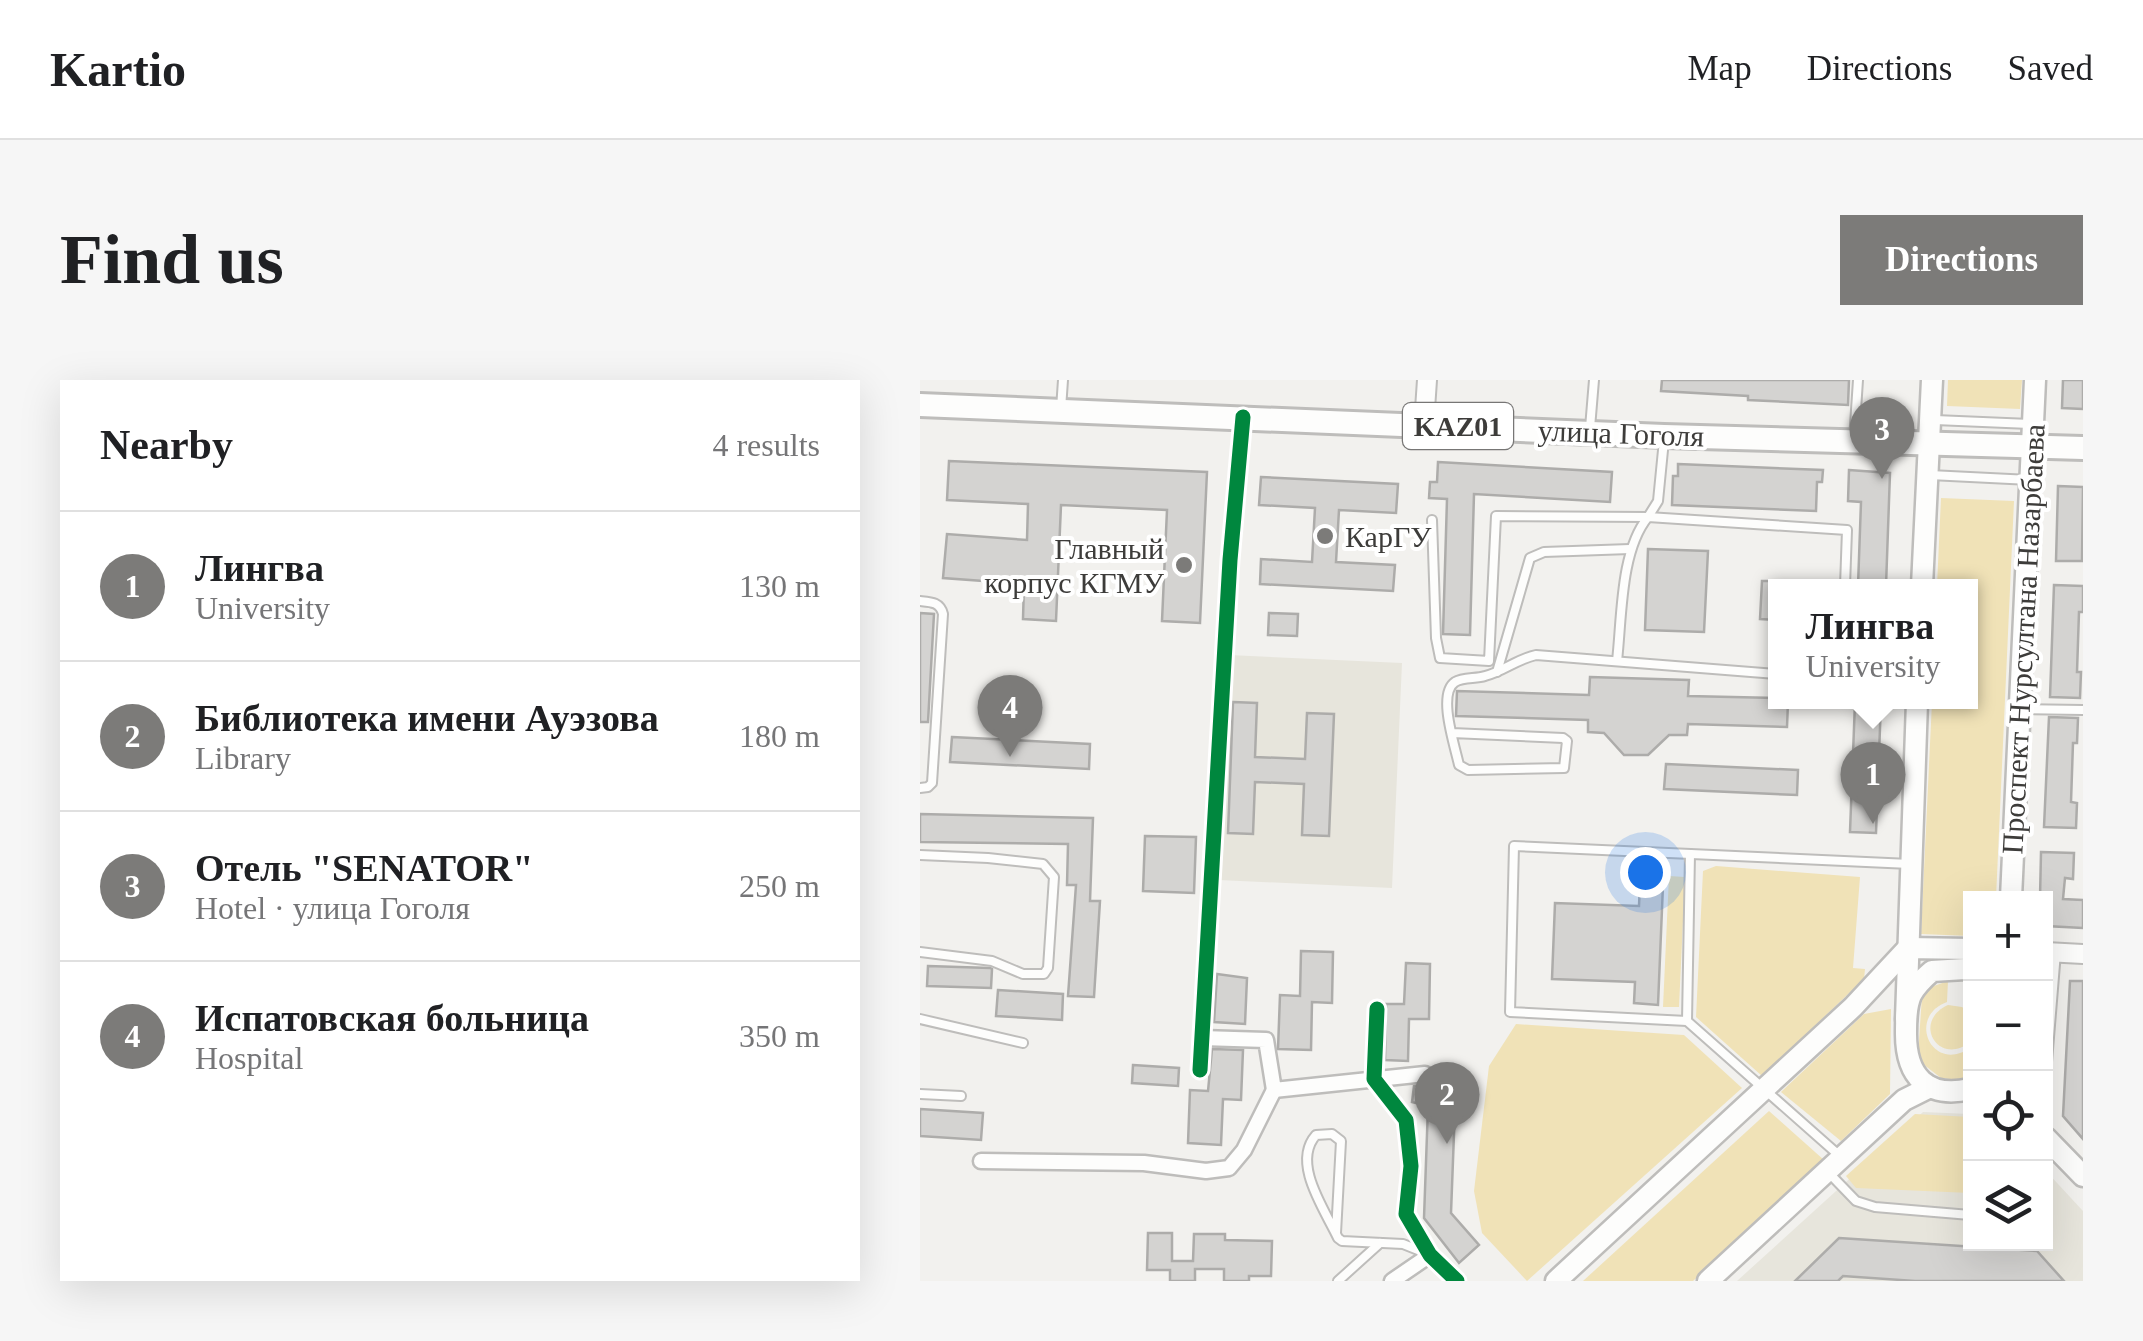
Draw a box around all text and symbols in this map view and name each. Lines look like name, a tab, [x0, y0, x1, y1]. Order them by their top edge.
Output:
text: Kartio	[50, 43, 186, 96]
text: Map	[1688, 49, 1752, 88]
text: Directions	[1807, 49, 1952, 88]
text: Saved	[2007, 49, 2093, 88]
button: Directions	[1840, 215, 2083, 305]
text: Find us	[60, 221, 284, 298]
pin: 3	[1850, 397, 1914, 479]
road number: KАZ01	[1403, 403, 1513, 449]
street label: улица Гоголя	[1537, 414, 1705, 452]
text: Nearby	[100, 422, 233, 468]
street label: Проспект Нурсултана Назарбаева	[1995, 423, 2051, 855]
text: 4 results	[712, 427, 820, 463]
place label: КарГУ	[1345, 520, 1432, 553]
marker: КарГУ	[1314, 525, 1336, 547]
place label: Главный корпус КГМУ	[984, 532, 1165, 599]
text: Лингва	[195, 547, 324, 589]
marker: Главный корпус КГМУ	[1173, 554, 1195, 576]
text: 1	[125, 568, 141, 604]
text: 130 m	[739, 568, 820, 604]
popup	[1768, 579, 1978, 709]
text: University	[195, 590, 330, 626]
text: Лингва	[1805, 605, 1934, 647]
text: University	[1805, 648, 1941, 684]
pin: 4	[978, 674, 1042, 757]
text: Библиотека имени Ауэзова	[195, 697, 659, 739]
text: 2	[125, 718, 141, 754]
text: 180 m	[739, 718, 820, 754]
text: Library	[195, 740, 291, 776]
pin: 1	[1840, 742, 1906, 824]
text: Отель "SENATOR"	[195, 847, 533, 889]
your location	[1620, 847, 1671, 898]
text: 3	[125, 868, 141, 904]
text: 250 m	[739, 868, 820, 904]
text: Hotel · улица Гоголя	[195, 890, 470, 926]
map controls	[1963, 891, 2053, 1251]
button: +	[1963, 891, 2053, 981]
button: −	[1963, 981, 2053, 1071]
text: Испатовская больница	[195, 997, 589, 1039]
text: 4	[125, 1018, 141, 1054]
text: 350 m	[739, 1018, 820, 1054]
text: Hospital	[195, 1040, 303, 1076]
pin: 2	[1414, 1062, 1480, 1144]
button: locate	[1963, 1071, 2053, 1161]
button: layers	[1963, 1161, 2053, 1251]

